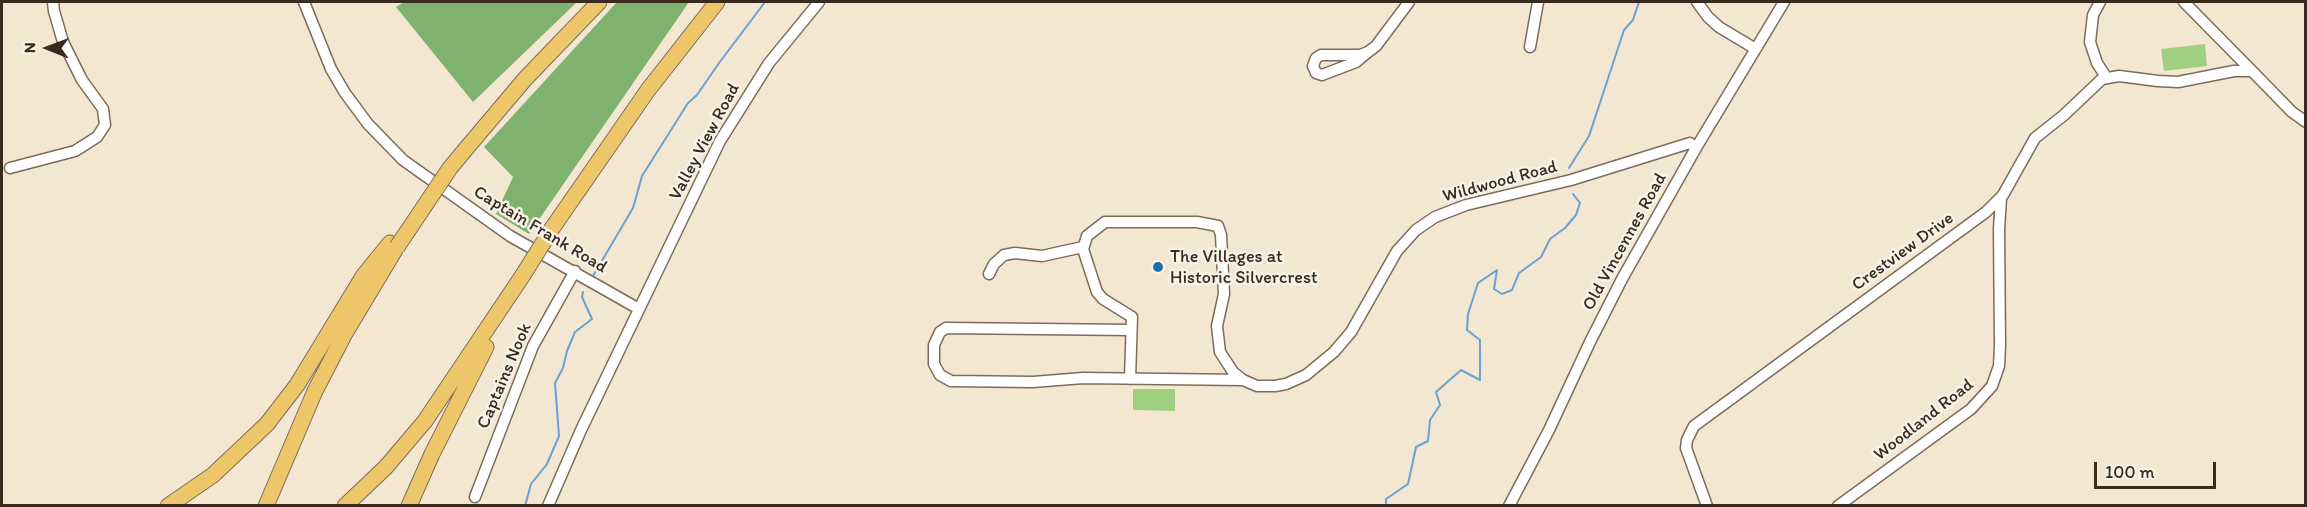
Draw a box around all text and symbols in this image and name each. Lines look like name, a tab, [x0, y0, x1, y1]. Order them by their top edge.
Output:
north arrow	[18, 18, 78, 78]
text: N	[20, 42, 39, 53]
street label: Valley View Road	[665, 80, 745, 204]
street label: Wildwood Road	[1440, 156, 1560, 208]
street label: Old Vincennes Road	[1578, 169, 1672, 315]
street label: Captain Frank Road	[469, 182, 611, 278]
street label: Crestview Drive	[1848, 208, 1958, 296]
place label: The Villages at Historic Silvercrest	[1170, 246, 1318, 288]
marker: The Villages at Historic Silvercrest	[1151, 260, 1165, 274]
street label: Captains Nook	[473, 320, 537, 432]
street label: Woodland Road	[1870, 374, 1978, 466]
scale bar	[2097, 450, 2218, 488]
text: 100 m	[2105, 461, 2155, 483]

